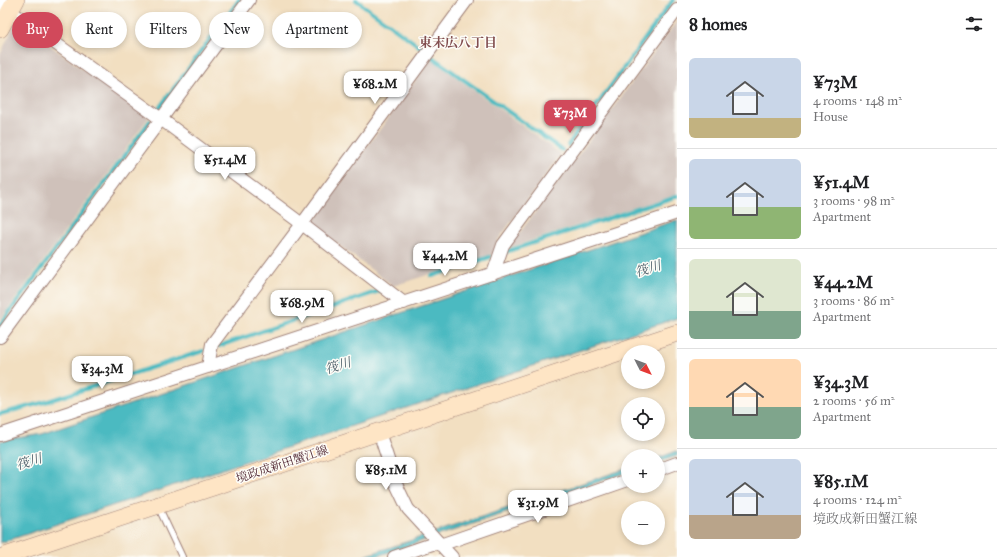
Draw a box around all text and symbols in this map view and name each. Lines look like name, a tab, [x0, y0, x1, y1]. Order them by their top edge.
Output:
chip: Buy	[12, 12, 63, 48]
chip: Rent	[71, 12, 127, 48]
chip: Filters	[135, 12, 201, 48]
chip: New	[209, 12, 264, 48]
chip: Apartment	[272, 12, 362, 48]
icon: filters	[963, 13, 985, 35]
text: 8 homes	[689, 14, 747, 35]
district label: 東末広八丁目	[419, 35, 497, 51]
pin: ¥68.2M	[342, 71, 408, 105]
text: ¥73M	[813, 72, 858, 93]
icon: home	[721, 74, 769, 122]
text: ¥68.2M	[353, 76, 397, 92]
text: 4 rooms · 148 m²	[813, 93, 902, 109]
pin: ¥73M	[546, 100, 594, 134]
text: ¥73M	[553, 105, 587, 121]
text: House	[813, 109, 848, 125]
pin: ¥51.4M	[192, 147, 258, 181]
text: ¥51.4M	[203, 152, 247, 168]
text: ¥51.4M	[813, 172, 869, 193]
icon: home	[721, 175, 769, 223]
text: 3 rooms · 98 m²	[813, 193, 895, 209]
text: Apartment	[813, 209, 871, 225]
pin: ¥44.2M	[412, 243, 478, 277]
text: ¥44.2M	[422, 248, 468, 264]
water label: 筏川	[633, 257, 665, 280]
text: ¥44.2M	[813, 272, 873, 293]
icon: home	[721, 275, 769, 323]
pin: ¥68.9M	[269, 290, 335, 324]
text: 3 rooms · 86 m²	[813, 293, 894, 309]
text: ¥68.9M	[279, 295, 325, 311]
text: Apartment	[813, 309, 871, 325]
north arrow	[621, 345, 665, 389]
map controls	[621, 345, 665, 545]
water label: 筏川	[323, 354, 355, 377]
pin: ¥34.3M	[69, 356, 135, 390]
text: ¥34.3M	[81, 361, 123, 377]
text: ¥34.3M	[813, 372, 869, 393]
icon: home	[721, 375, 769, 423]
text: 2 rooms · 56 m²	[813, 393, 895, 409]
button: locate	[621, 397, 665, 441]
text: Apartment	[813, 409, 871, 425]
street label: 境政成新田蟹江線	[234, 443, 330, 485]
button: +	[621, 449, 665, 493]
water label: 筏川	[14, 450, 46, 473]
pin: ¥85.1M	[353, 457, 419, 491]
text: ¥85.1M	[365, 462, 407, 478]
text: ¥85.1M	[813, 471, 868, 492]
icon: home	[721, 475, 769, 523]
pin: ¥31.9M	[505, 490, 571, 524]
text: 4 rooms · 124 m²	[813, 492, 902, 508]
text: ¥31.9M	[517, 495, 559, 511]
button: −	[621, 501, 665, 545]
text: 境政成新田蟹江線	[813, 511, 917, 527]

